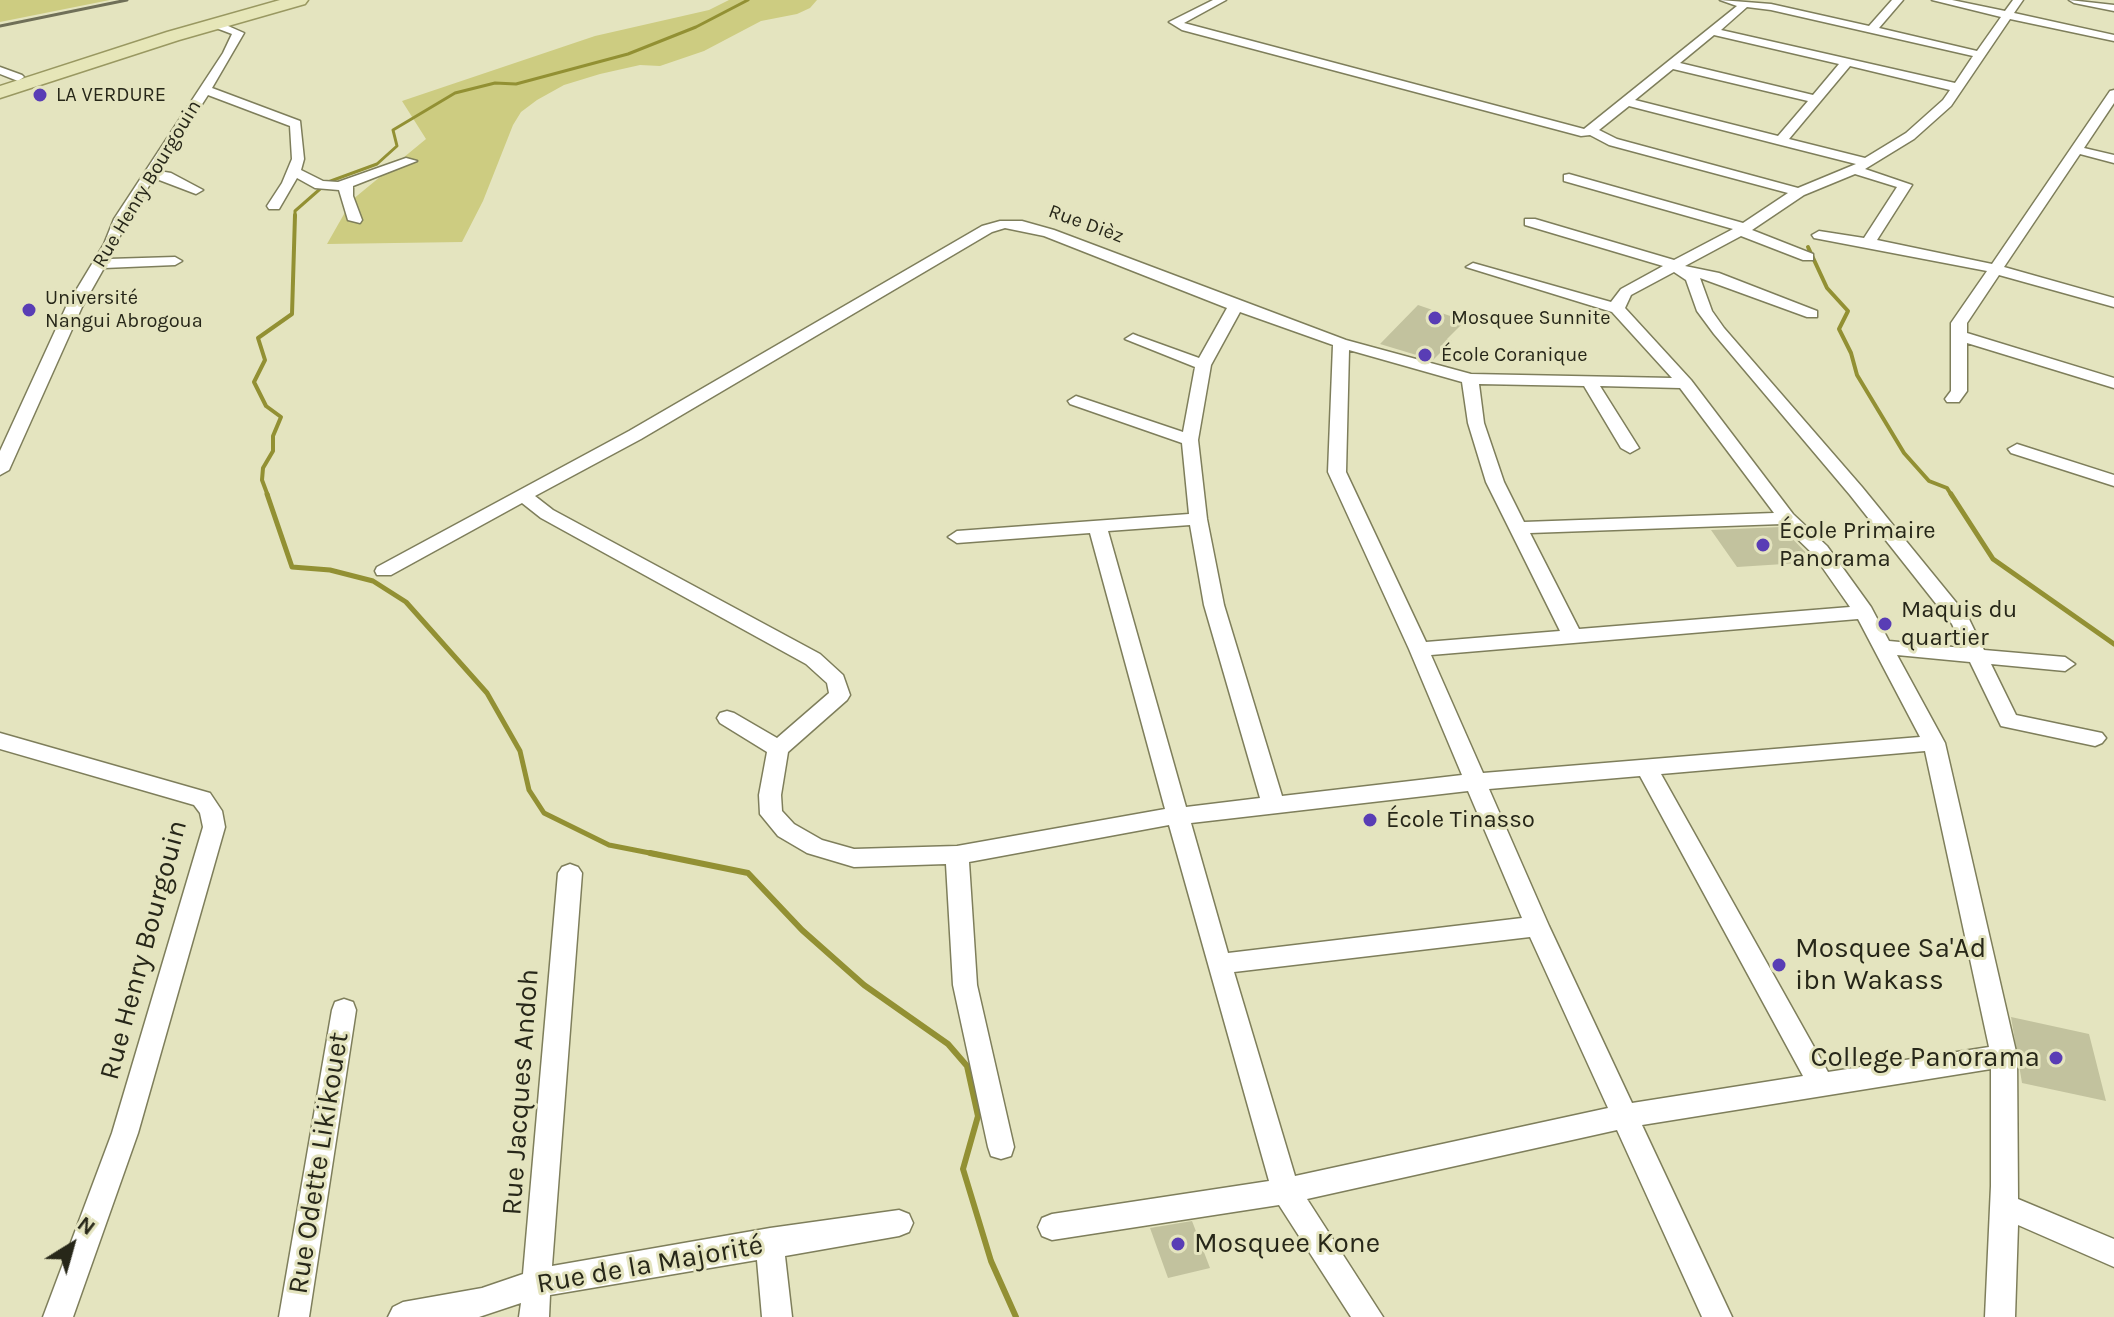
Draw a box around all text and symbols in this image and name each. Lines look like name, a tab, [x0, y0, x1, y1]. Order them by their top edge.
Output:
place label: LA VERDURE	[56, 83, 166, 107]
marker: LA VERDURE	[31, 86, 49, 104]
street label: Rue Henry Bourgouin	[87, 96, 207, 272]
street label: Rue Dièz	[1045, 199, 1127, 249]
place label: Université Nangui Abrogoua	[45, 286, 203, 333]
marker: Université Nangui Abrogoua	[20, 301, 38, 319]
place label: Mosquee Sunnite	[1451, 306, 1611, 330]
marker: Mosquee Sunnite	[1426, 309, 1444, 327]
place label: École Coranique	[1441, 343, 1588, 367]
marker: École Coranique	[1416, 346, 1434, 364]
place label: École Primaire Panorama	[1779, 517, 1936, 573]
marker: École Primaire Panorama	[1754, 536, 1772, 554]
place label: Maquis du quartier	[1901, 596, 2017, 652]
marker: Maquis du quartier	[1876, 615, 1894, 633]
place label: École Tinasso	[1386, 806, 1535, 834]
marker: École Tinasso	[1361, 811, 1379, 829]
street label: Rue Henry Bourgouin	[93, 816, 195, 1084]
place label: Mosquee Sa'Ad ibn Wakass	[1795, 932, 1986, 998]
marker: Mosquee Sa'Ad ibn Wakass	[1770, 956, 1788, 974]
street label: Rue Jacques Andoh	[496, 968, 546, 1216]
street label: Rue Odette Likikouet	[282, 1030, 356, 1296]
place label: College Panorama	[1810, 1041, 2040, 1075]
marker: College Panorama	[2047, 1049, 2065, 1067]
north arrow	[32, 1205, 112, 1285]
text: N	[72, 1211, 101, 1241]
place label: Mosquee Kone	[1194, 1227, 1380, 1261]
street label: Rue de la Majorité	[534, 1229, 766, 1301]
marker: Mosquee Kone	[1169, 1235, 1187, 1253]

